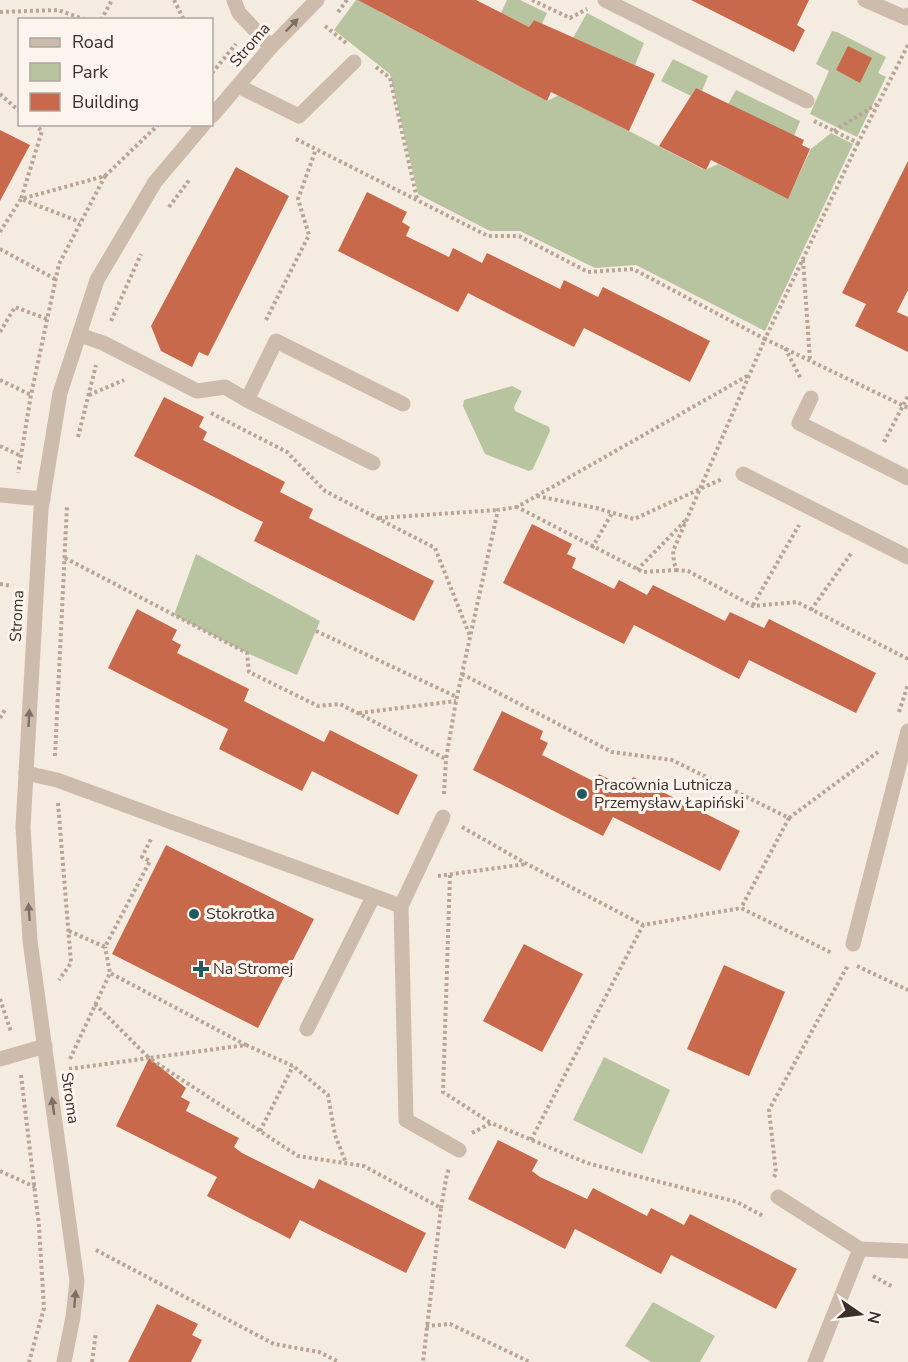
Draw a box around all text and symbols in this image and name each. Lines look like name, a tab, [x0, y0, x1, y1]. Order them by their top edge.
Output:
legend	[18, 18, 213, 126]
street label: Stroma	[225, 18, 275, 72]
one-way arrow	[285, 18, 299, 33]
text: Road	[72, 30, 114, 54]
text: Park	[72, 60, 109, 84]
text: Building	[72, 90, 139, 114]
street label: Stroma	[5, 589, 29, 643]
one-way arrow	[25, 708, 34, 727]
place label: Pracownia Lutnicza Przemysław Łapiński	[594, 774, 744, 814]
marker: Pracownia Lutnicza Przemysław Łapiński	[575, 787, 589, 801]
one-way arrow	[24, 903, 33, 922]
place label: Stokrotka	[206, 903, 275, 925]
marker: Stokrotka	[187, 907, 201, 921]
place label: Na Stromej	[213, 958, 293, 980]
marker: Na Stromej	[194, 962, 208, 976]
street label: Stroma	[55, 1071, 85, 1125]
one-way arrow	[48, 1096, 57, 1115]
north arrow	[830, 1284, 890, 1344]
one-way arrow	[70, 1290, 80, 1309]
text: N	[861, 1309, 886, 1326]

